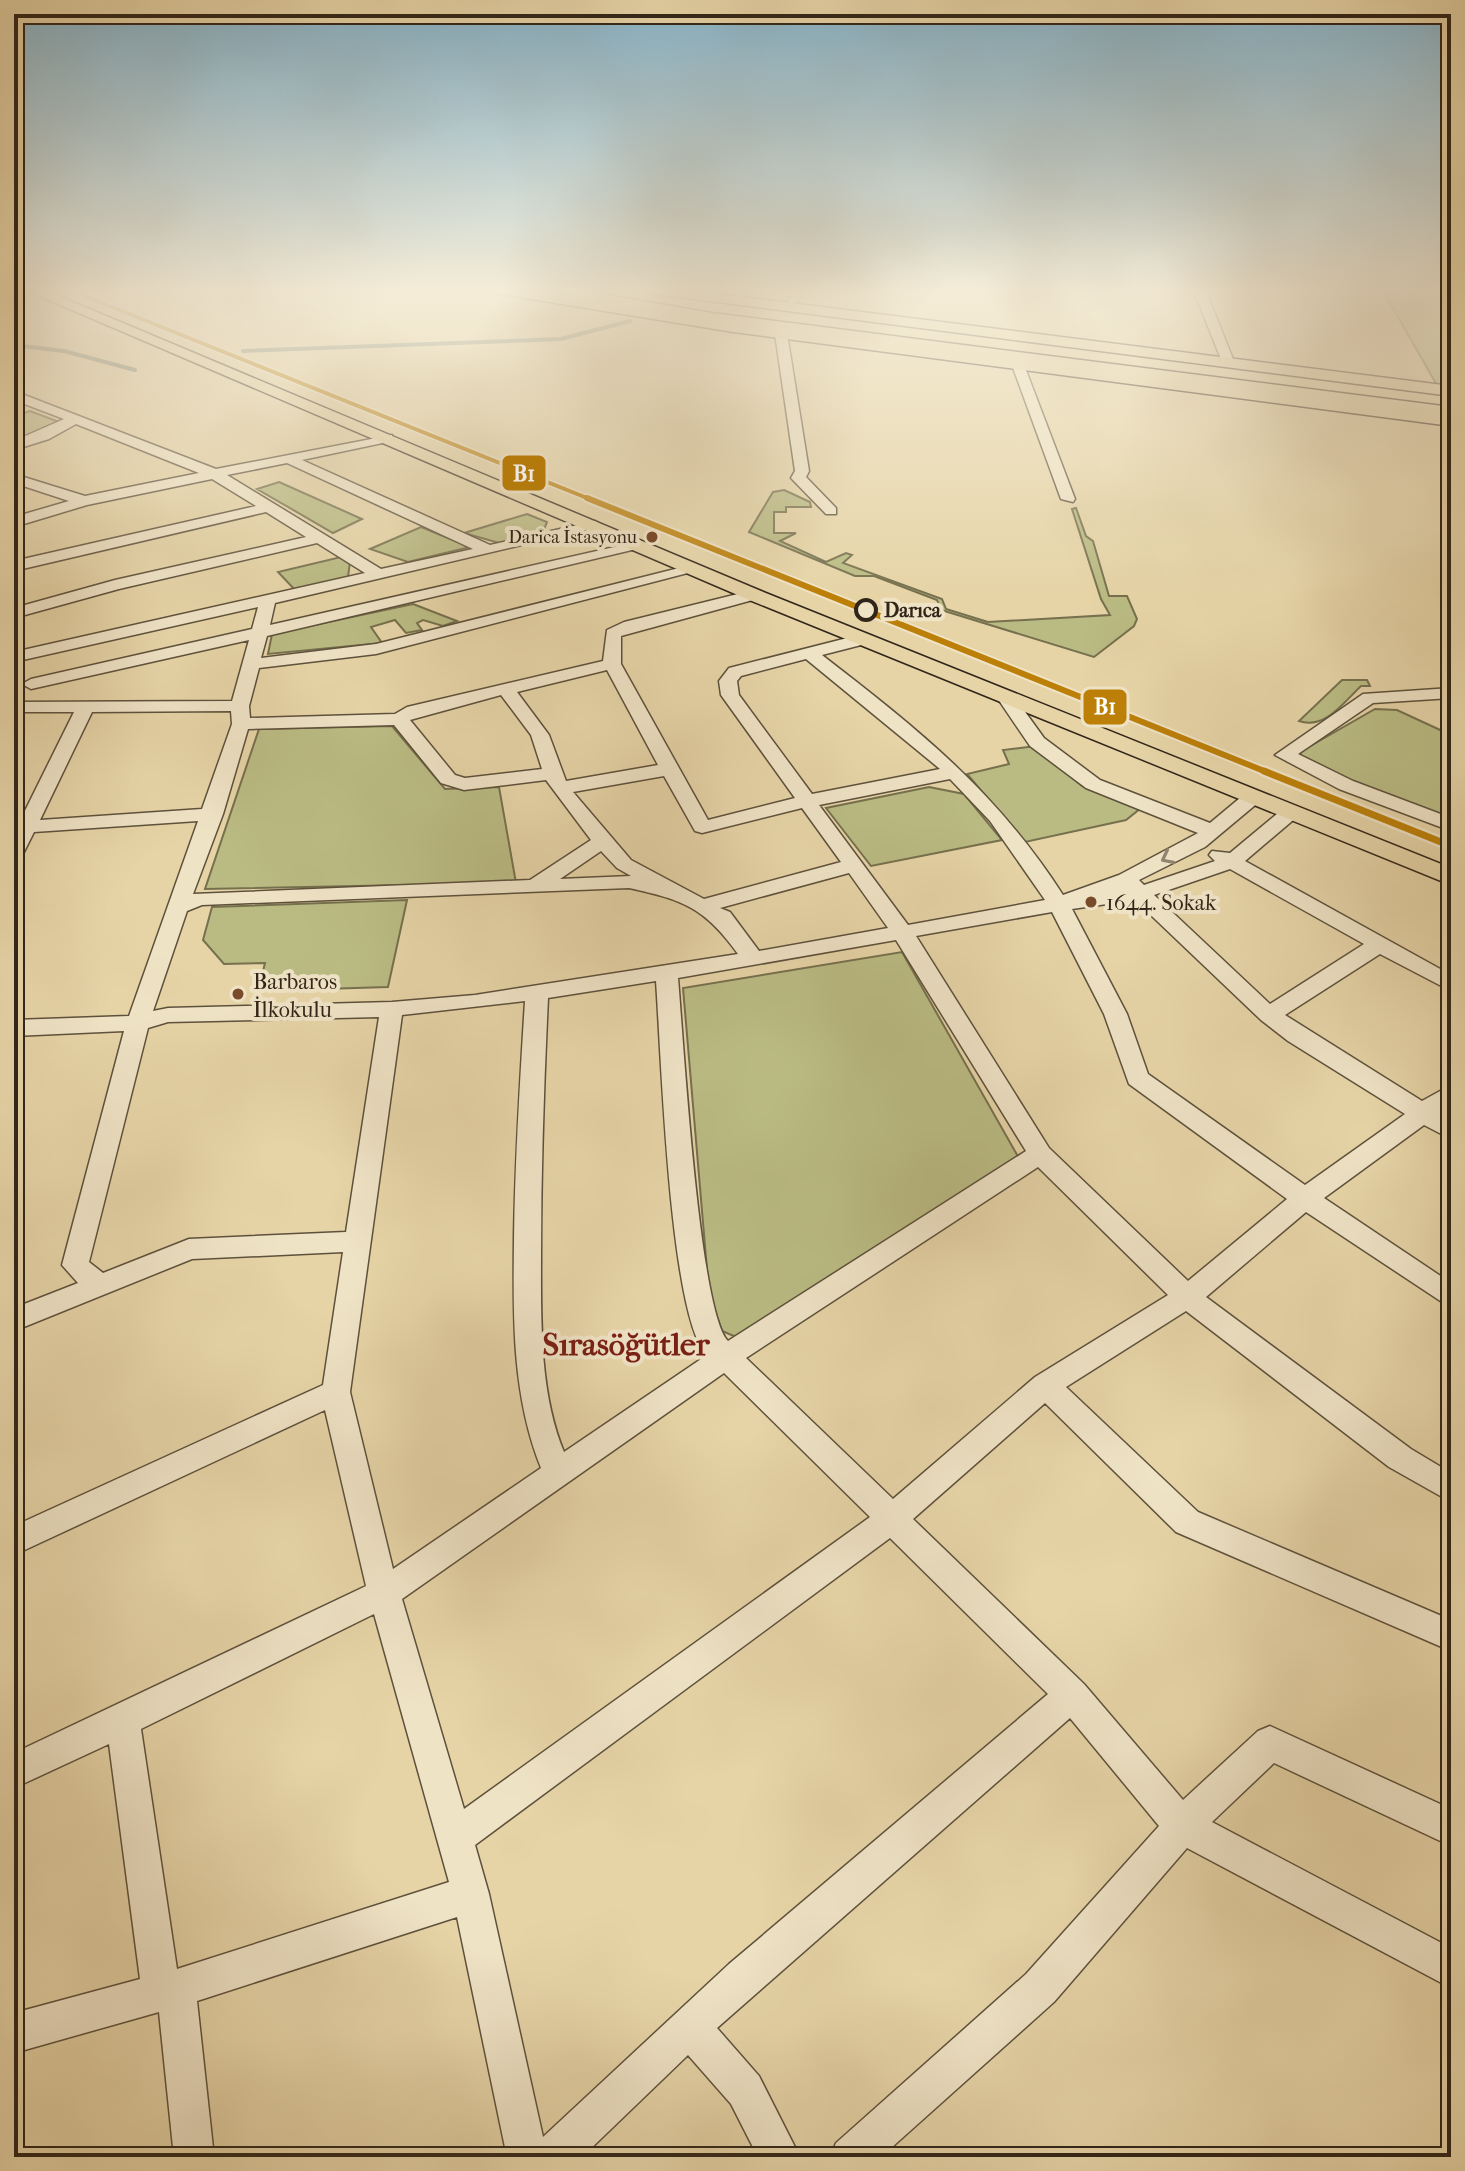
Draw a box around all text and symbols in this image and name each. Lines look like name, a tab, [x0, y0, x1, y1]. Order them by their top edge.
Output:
line badge: B1	[501, 454, 547, 492]
text: B1	[513, 461, 535, 487]
place label: Darica İstasyonu	[508, 526, 637, 548]
marker: Darica İstasyonu	[644, 529, 660, 545]
marker: Darıca	[855, 599, 877, 621]
place label: Darıca	[884, 599, 942, 622]
line badge: B1	[1082, 688, 1128, 726]
text: B1	[1094, 694, 1116, 720]
one-way arrow	[1161, 849, 1176, 864]
place label: 1644. Sokak	[1106, 890, 1217, 916]
marker: 1644. Sokak	[1083, 894, 1099, 910]
place label: Barbaros İlkokulu	[253, 969, 337, 1023]
marker: Barbaros İlkokulu	[230, 986, 246, 1002]
district label: Sırasöğütler	[543, 1326, 711, 1363]

